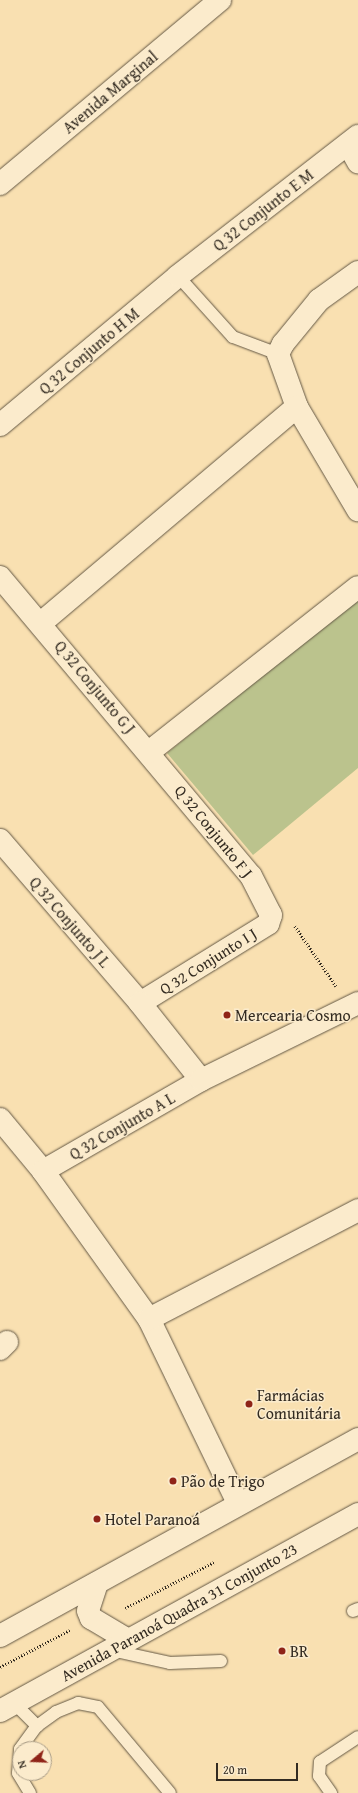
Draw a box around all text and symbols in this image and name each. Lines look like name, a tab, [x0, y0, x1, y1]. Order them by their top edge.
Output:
street label: Avenida Marginal	[59, 47, 161, 137]
street label: Q 32 Conjunto E M	[209, 165, 317, 255]
street label: Q 32 Conjunto H M	[35, 304, 143, 398]
street label: Q 32 Conjunto G J	[51, 637, 139, 737]
street label: Q 32 Conjunto F J	[171, 781, 257, 881]
street label: Q 32 Conjunto J L	[25, 873, 115, 971]
street label: Q 32 Conjunto I J	[156, 924, 260, 998]
place label: Mercearia Cosmo	[235, 1005, 351, 1025]
marker: Mercearia Cosmo	[222, 1010, 232, 1020]
street label: Q 32 Conjunto A L	[66, 1088, 178, 1164]
place label: Farmácias Comunitária	[257, 1385, 341, 1423]
marker: Farmácias Comunitária	[244, 1399, 254, 1409]
place label: Pão de Trigo	[181, 1471, 265, 1491]
marker: Pão de Trigo	[168, 1476, 178, 1486]
place label: Hotel Paranoá	[105, 1509, 200, 1529]
marker: Hotel Paranoá	[92, 1514, 102, 1524]
street label: Avenida Paranoá Quadra 31 Conjunto 23	[58, 1539, 300, 1685]
place label: BR	[290, 1641, 308, 1661]
marker: BR	[277, 1646, 287, 1656]
north arrow	[12, 1741, 52, 1781]
scale bar	[218, 1755, 300, 1781]
text: N	[13, 1759, 30, 1771]
text: 20 m	[223, 1761, 247, 1778]

